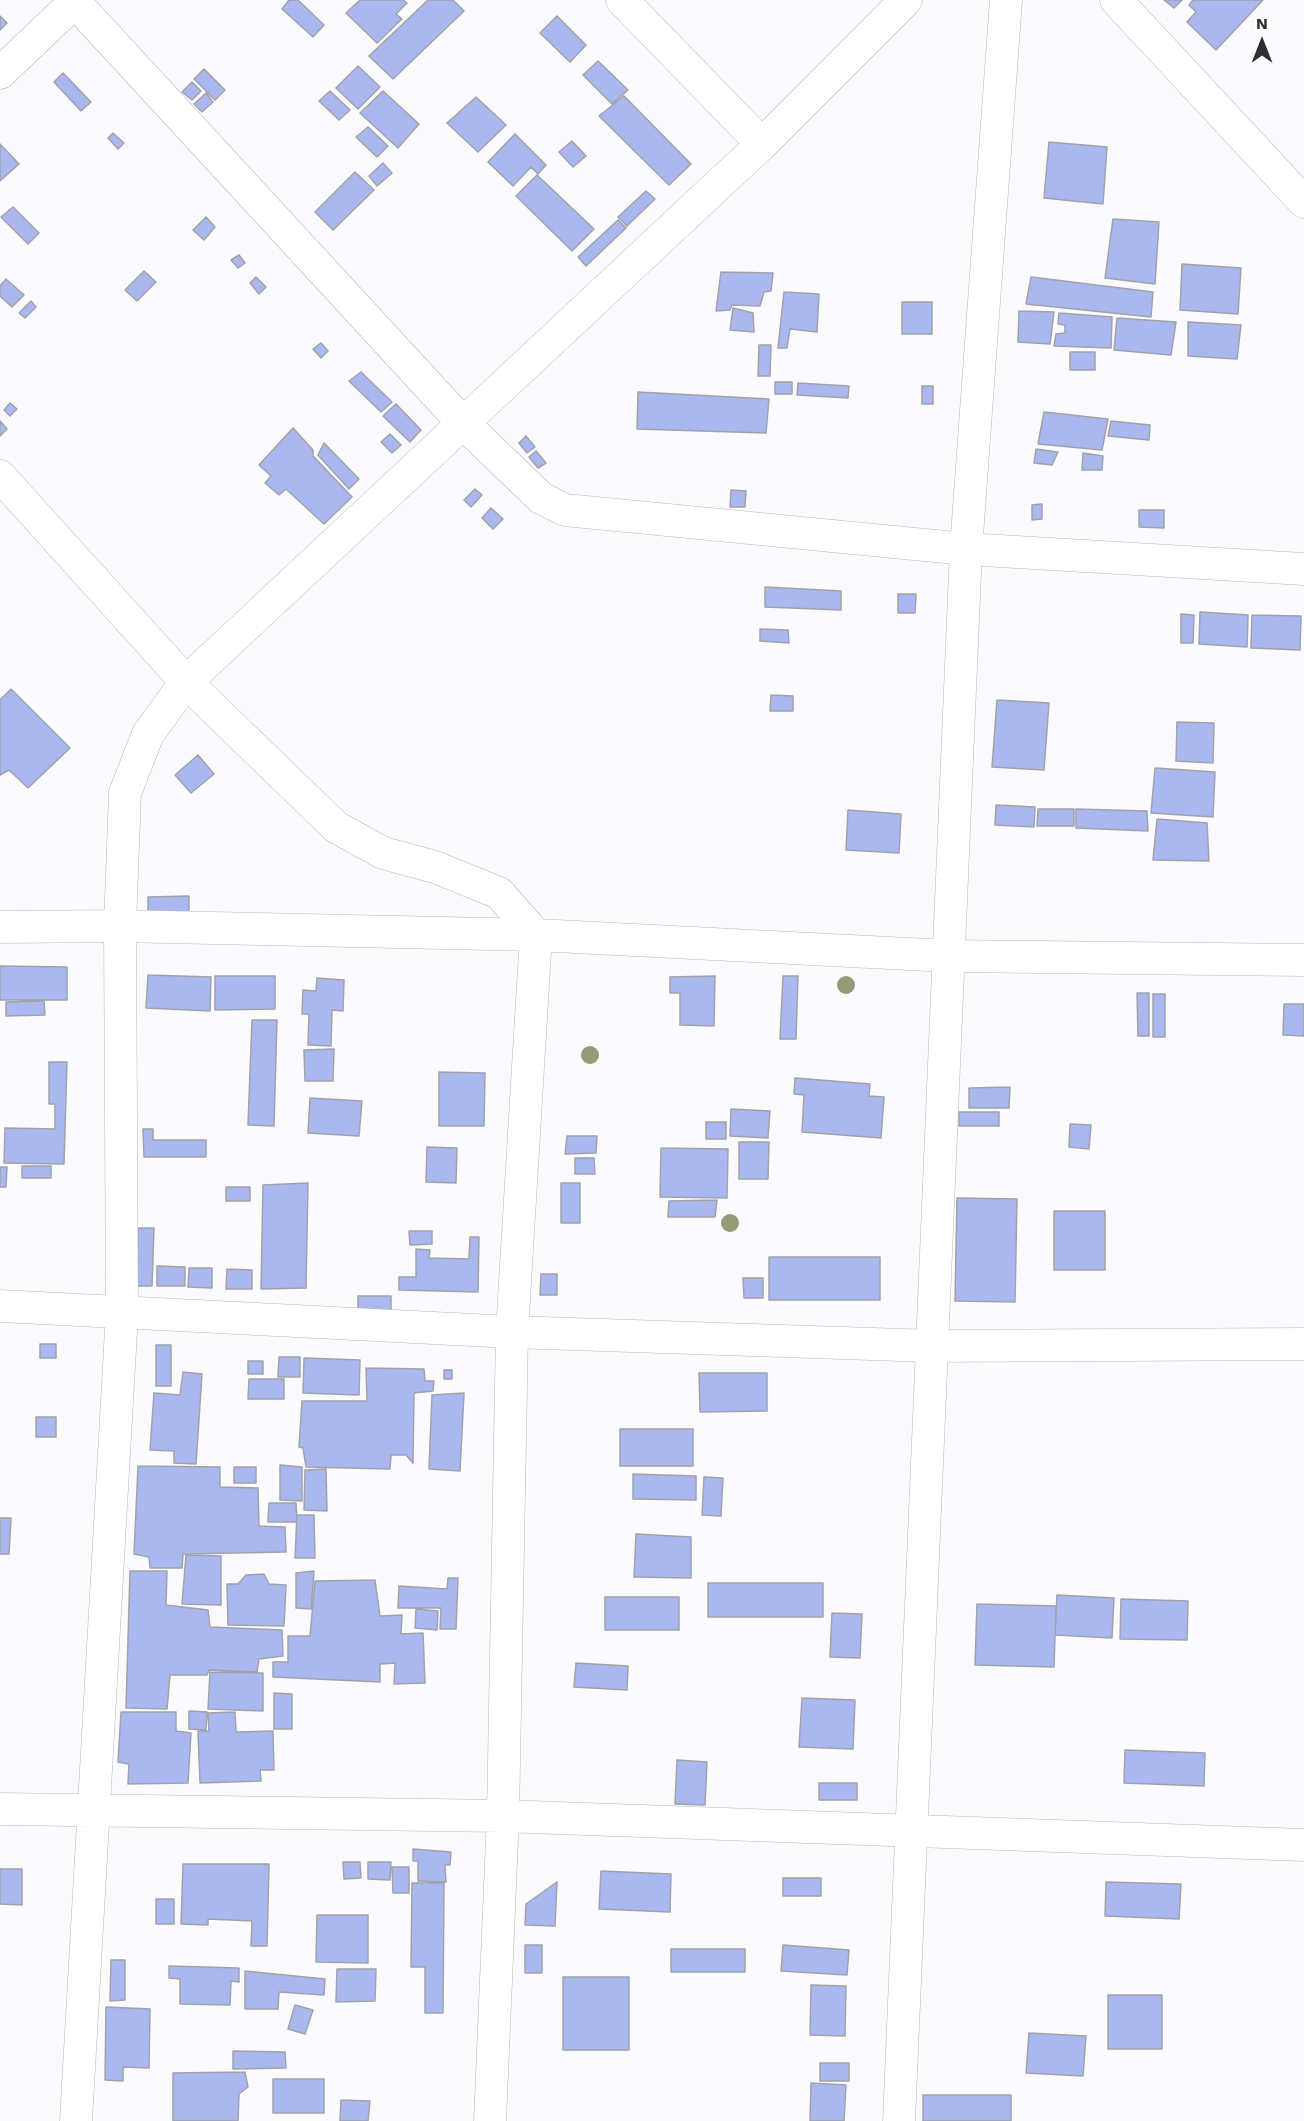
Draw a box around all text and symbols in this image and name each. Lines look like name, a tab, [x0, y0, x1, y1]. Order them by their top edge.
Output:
north arrow	[1232, 12, 1292, 72]
text: N	[1256, 14, 1268, 33]

